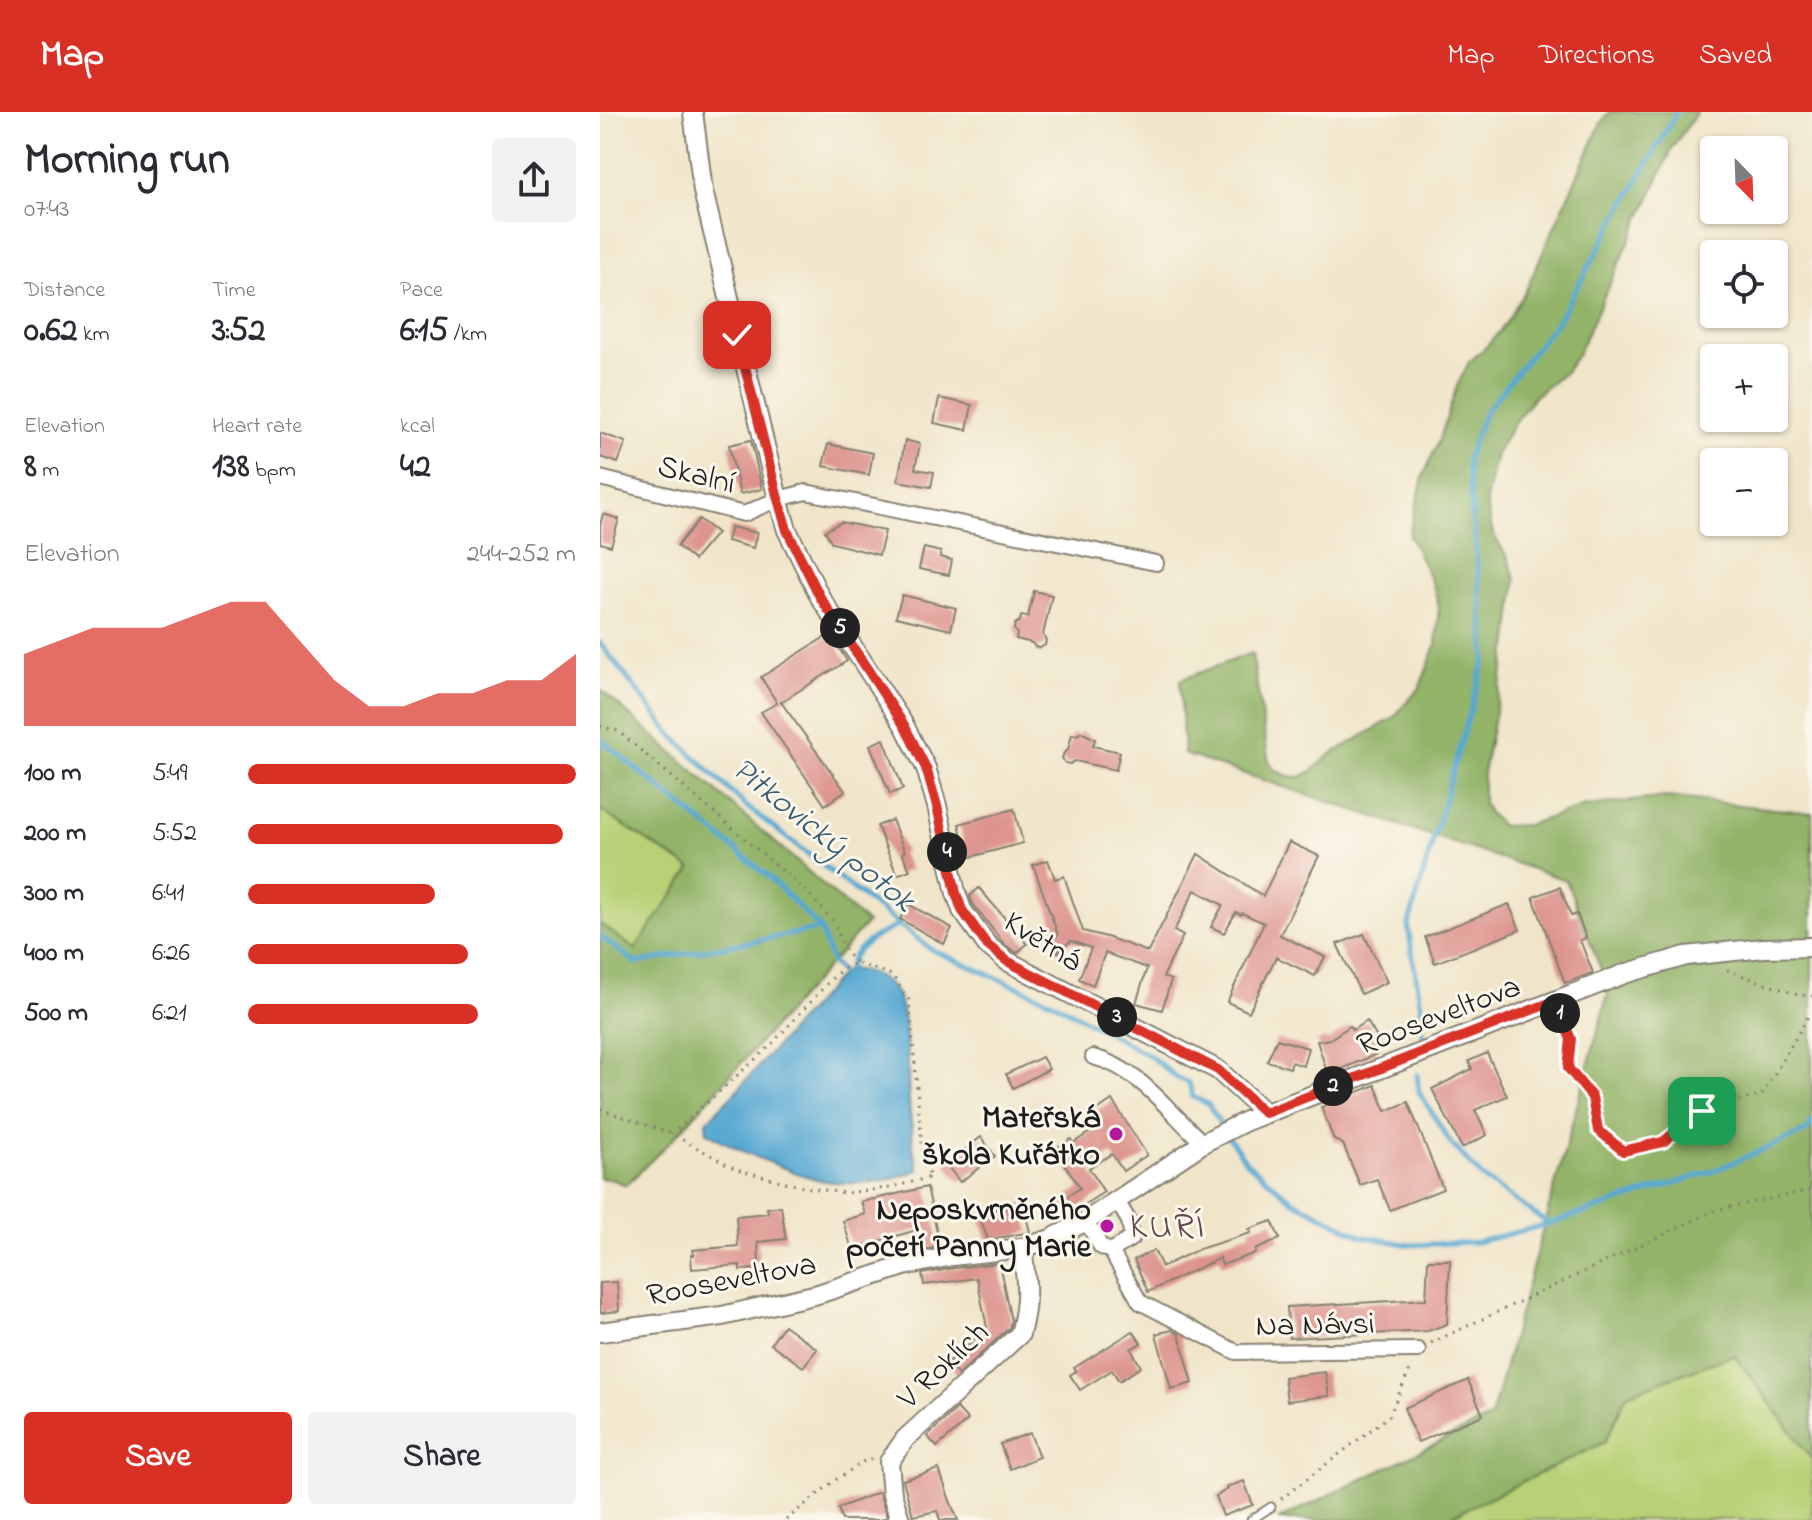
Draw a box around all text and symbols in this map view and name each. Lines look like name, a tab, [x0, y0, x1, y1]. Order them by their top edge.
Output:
text: Map	[40, 28, 104, 84]
text: Map	[1447, 36, 1495, 77]
text: Directions	[1539, 36, 1655, 77]
text: Saved	[1699, 36, 1772, 77]
text: Morning run	[24, 129, 230, 193]
north arrow	[1700, 136, 1788, 224]
map controls	[1700, 136, 1788, 536]
button: share	[492, 138, 576, 222]
text: 07:43	[24, 191, 70, 229]
button: locate	[1700, 240, 1788, 328]
text: Distance	[24, 275, 105, 307]
text: Time	[212, 275, 256, 307]
text: Pace	[400, 275, 443, 307]
pin	[703, 301, 771, 369]
text: 0.62	[24, 307, 77, 357]
text: 3:52	[212, 307, 265, 357]
text: 6:15	[400, 307, 448, 357]
icon: check	[715, 313, 759, 357]
text: km	[77, 319, 110, 351]
text: /km	[448, 319, 487, 351]
button: +	[1700, 344, 1788, 432]
text: Elevation	[24, 411, 105, 443]
text: Heart rate	[212, 411, 302, 443]
text: kcal	[400, 411, 435, 443]
text: 8	[24, 443, 37, 493]
text: 138	[212, 443, 250, 493]
text: 42	[400, 443, 431, 493]
street label: Skalní	[652, 444, 740, 509]
button: −	[1700, 448, 1788, 536]
text: m	[37, 455, 59, 487]
text: bpm	[250, 455, 296, 487]
text: Elevation	[24, 536, 120, 574]
text: 244–252 m	[467, 536, 576, 574]
pin: 5	[820, 608, 860, 648]
text: 5	[834, 612, 846, 644]
water label: Pitkovický potok	[720, 746, 927, 927]
text: 100 m	[24, 755, 81, 793]
text: 5:49	[152, 755, 188, 793]
text: 200 m	[24, 815, 86, 853]
text: 5:52	[152, 815, 197, 853]
pin: 4	[927, 832, 967, 872]
text: 4	[942, 836, 952, 868]
text: 300 m	[24, 875, 84, 913]
text: 6:41	[152, 875, 185, 913]
street label: Květná	[994, 901, 1091, 985]
text: 400 m	[24, 935, 84, 973]
text: 6:26	[152, 935, 190, 973]
street label: Rooseveltova	[1351, 965, 1528, 1070]
pin: 1	[1540, 993, 1580, 1033]
text: 500 m	[24, 995, 88, 1033]
text: 6:21	[152, 995, 187, 1033]
pin: 3	[1097, 997, 1137, 1037]
text: 1	[1557, 997, 1564, 1029]
text: 3	[1112, 1001, 1122, 1033]
pin: 2	[1313, 1066, 1353, 1106]
text: 2	[1328, 1070, 1338, 1102]
pin	[1668, 1077, 1736, 1145]
icon: arrive	[1680, 1089, 1724, 1133]
place label: Mateřská škola Kuřátko	[922, 1096, 1101, 1180]
marker: Mateřská škola Kuřátko	[1107, 1125, 1125, 1143]
place label: Neposkvrněného početí Panny Marie	[846, 1188, 1093, 1273]
district label: KUŘÍ	[1130, 1202, 1206, 1255]
marker: Neposkvrněného početí Panny Marie	[1098, 1217, 1116, 1235]
street label: Rooseveltova	[643, 1242, 820, 1321]
street label: Na Návsi	[1255, 1302, 1375, 1351]
street label: V Roklích	[887, 1312, 1001, 1422]
button: Save	[24, 1412, 292, 1504]
button: Share	[308, 1412, 576, 1504]

